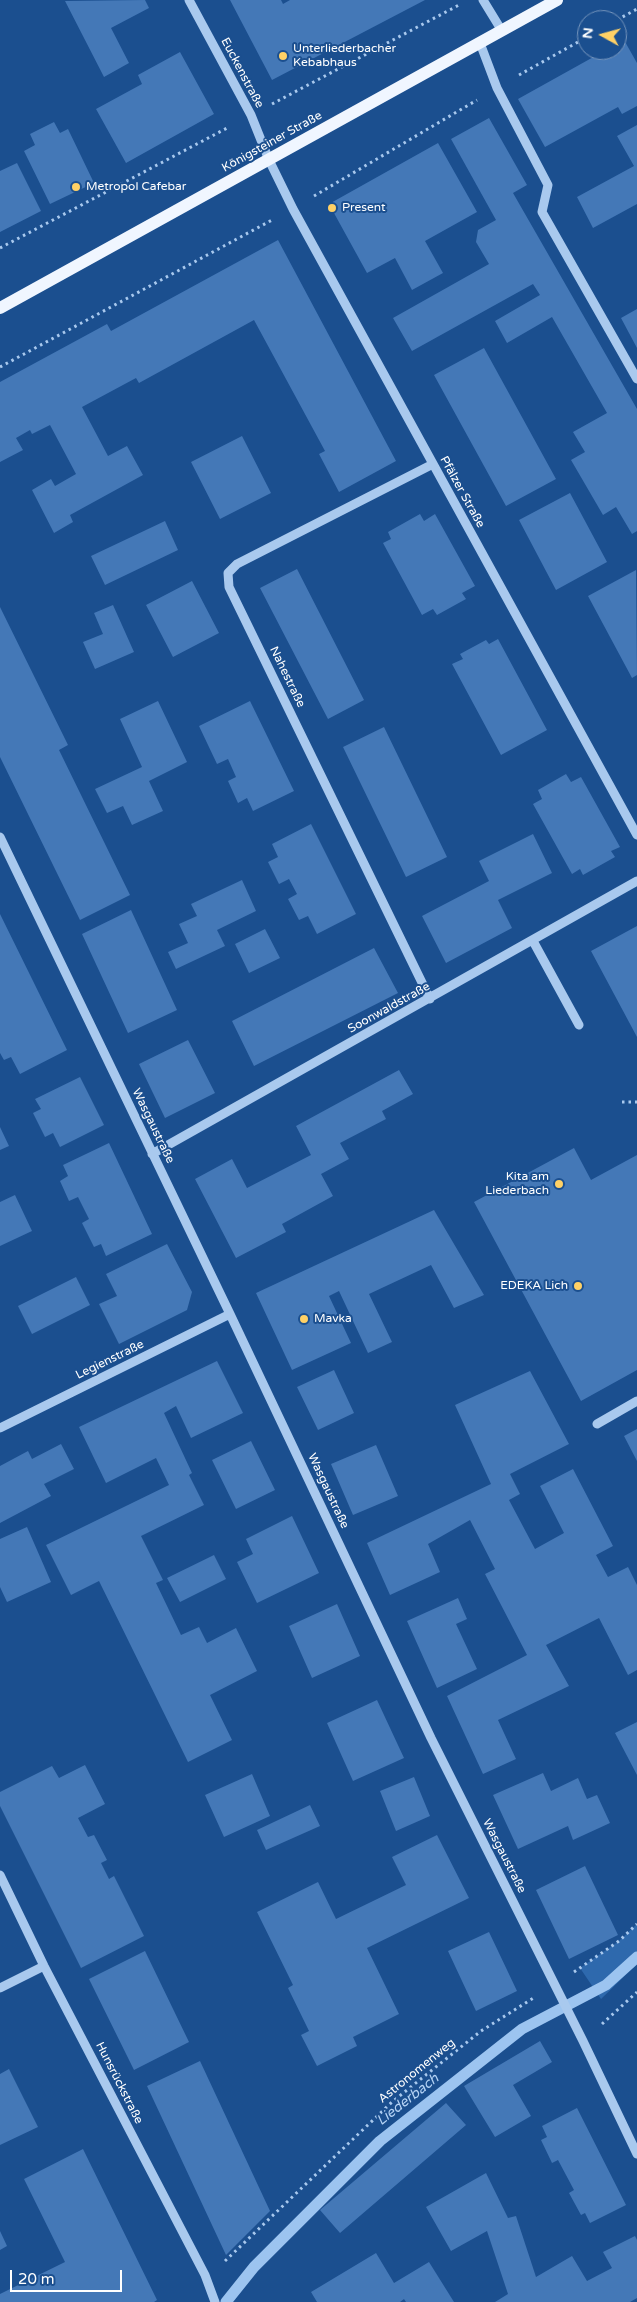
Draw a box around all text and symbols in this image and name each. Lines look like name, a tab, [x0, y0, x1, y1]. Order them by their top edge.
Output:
north arrow	[577, 10, 627, 60]
text: N	[578, 27, 597, 40]
street label: Euckenstraße	[217, 35, 267, 111]
place label: Unterliederbacher Kebabhaus	[293, 42, 396, 70]
marker: Unterliederbacher Kebabhaus	[277, 50, 289, 62]
street label: Königsteiner Straße	[219, 109, 325, 175]
place label: Metropol Cafebar	[86, 180, 186, 194]
marker: Metropol Cafebar	[70, 181, 82, 193]
place label: Present	[342, 201, 385, 215]
marker: Present	[326, 202, 338, 214]
street label: Pfälzer Straße	[436, 454, 488, 530]
street label: Nahestraße	[266, 644, 308, 710]
street label: Soonwaldstraße	[345, 979, 433, 1037]
street label: Wasgaustraße	[129, 1086, 177, 1166]
place label: Kita am Liederbach	[485, 1170, 549, 1198]
marker: Kita am Liederbach	[553, 1178, 565, 1190]
place label: EDEKA Lich	[500, 1279, 568, 1293]
marker: EDEKA Lich	[572, 1280, 584, 1292]
place label: Mavka	[314, 1312, 352, 1326]
marker: Mavka	[298, 1313, 310, 1325]
street label: Legienstraße	[74, 1337, 146, 1383]
street label: Wasgaustraße	[304, 1451, 352, 1531]
street label: Wasgaustraße	[479, 1816, 529, 1896]
street label: Astronomenweg	[376, 2036, 458, 2106]
street label: Hunsrückstraße	[92, 2040, 146, 2126]
water label: Liederbach	[374, 2071, 442, 2129]
scale bar	[12, 2260, 125, 2292]
text: 20 m	[18, 2270, 55, 2288]

